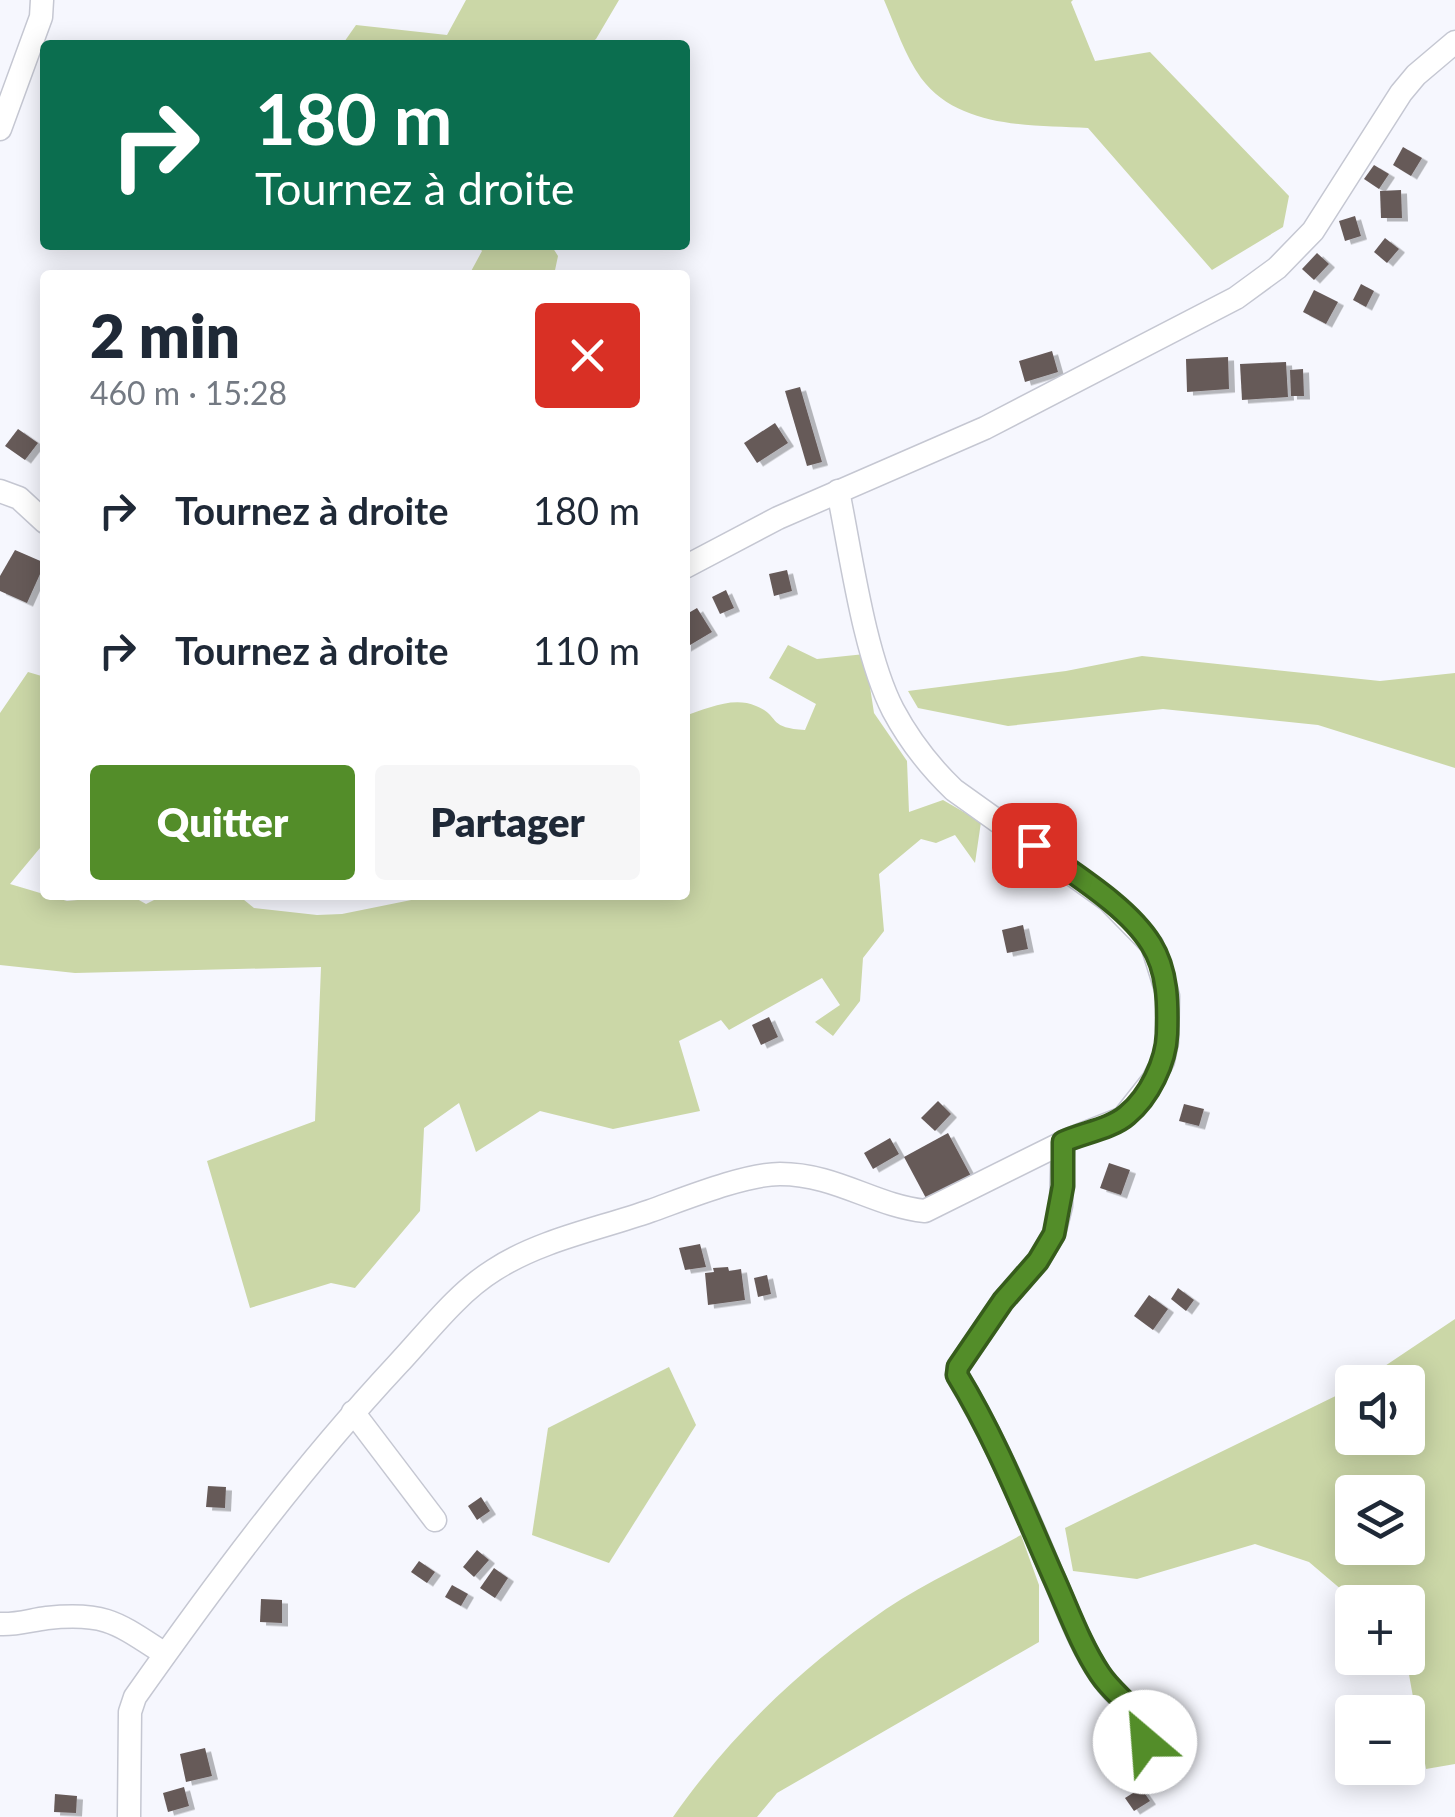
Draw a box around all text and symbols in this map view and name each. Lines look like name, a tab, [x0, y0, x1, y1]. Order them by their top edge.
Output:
text: 180 m	[255, 76, 452, 160]
icon: right	[90, 80, 220, 210]
text: Tournez à droite	[255, 161, 574, 215]
text: 2 min	[90, 299, 240, 371]
button: close	[535, 303, 640, 408]
text: 460 m · 15:28	[90, 373, 287, 412]
icon: right	[90, 483, 145, 538]
text: Tournez à droite	[175, 487, 449, 533]
text: 180 m	[533, 487, 640, 533]
icon: right	[90, 623, 145, 678]
text: Tournez à droite	[175, 627, 449, 673]
text: 110 m	[533, 627, 640, 673]
button: Quitter	[90, 765, 355, 880]
button: Partager	[375, 765, 640, 880]
pin	[992, 803, 1077, 888]
icon: arrive	[1007, 818, 1062, 873]
map controls	[1335, 1365, 1425, 1785]
button: sound	[1335, 1365, 1425, 1455]
button: layers	[1335, 1475, 1425, 1565]
button: +	[1335, 1585, 1425, 1675]
position arrow	[1093, 1690, 1197, 1794]
button: −	[1335, 1695, 1425, 1785]

